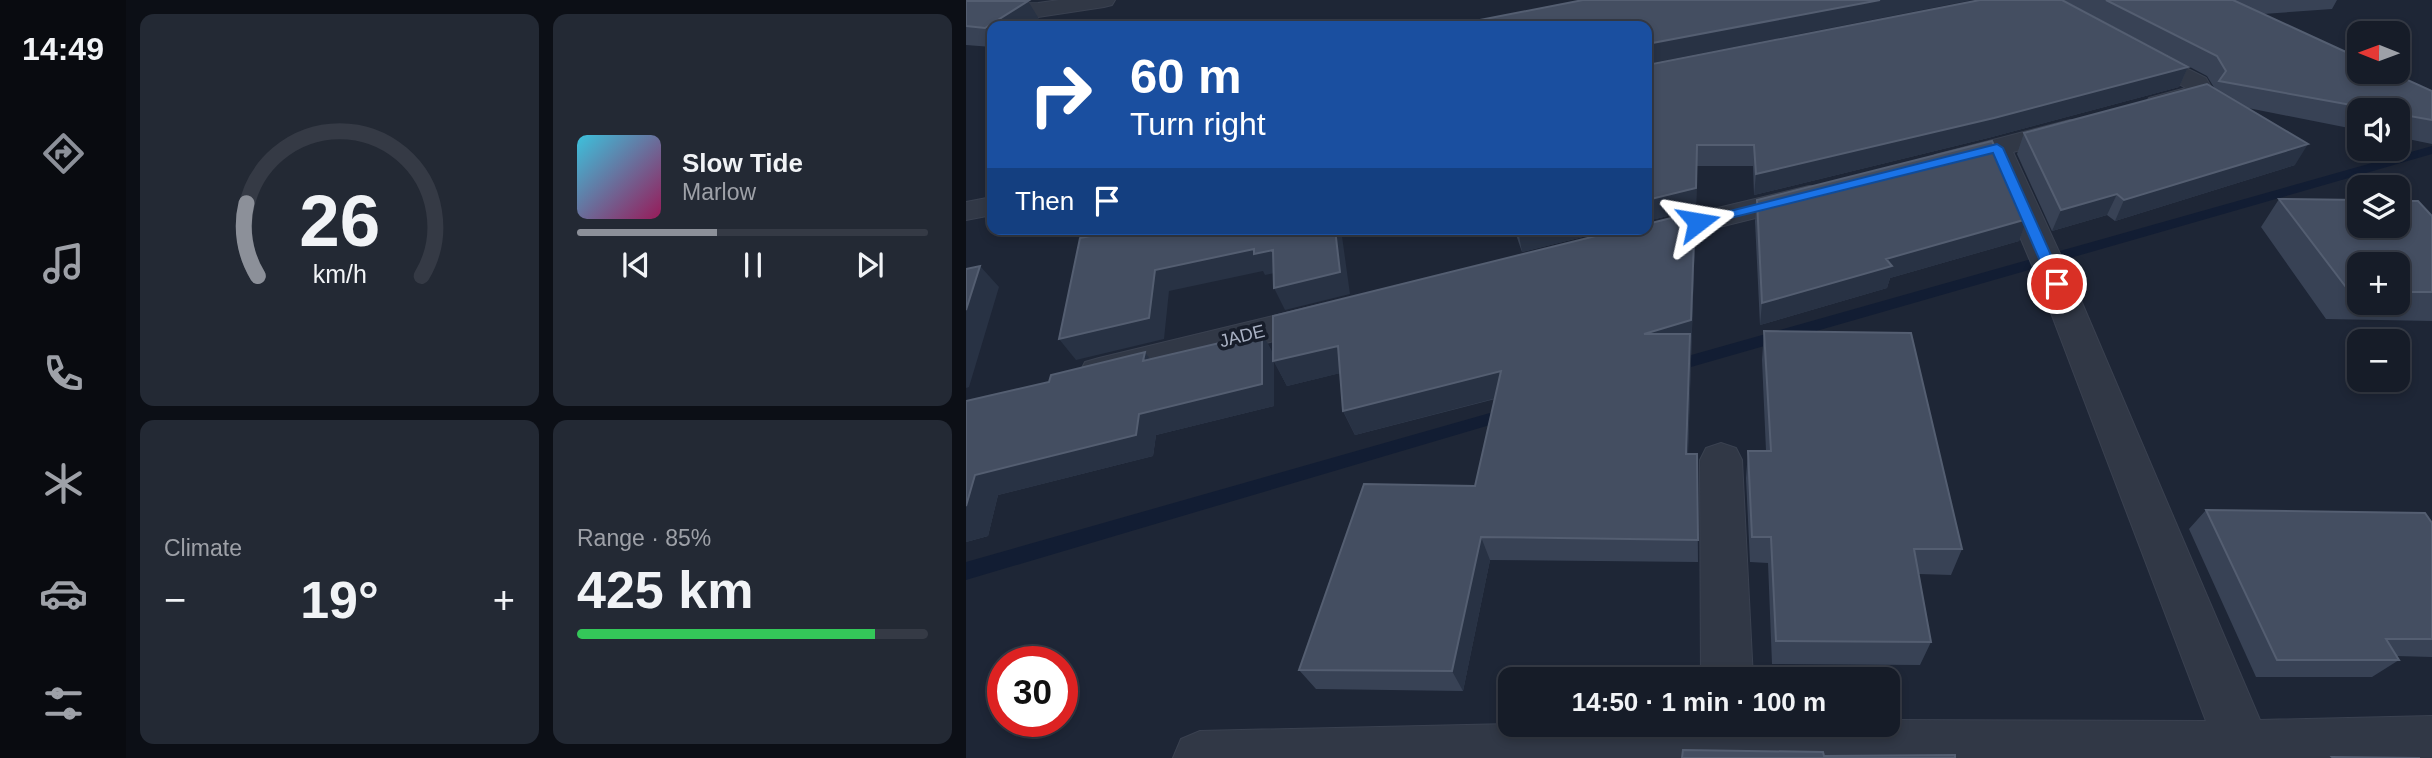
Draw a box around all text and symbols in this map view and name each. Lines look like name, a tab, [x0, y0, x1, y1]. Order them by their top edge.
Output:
north arrow	[2347, 21, 2410, 84]
map controls	[2347, 21, 2410, 392]
text: 14:49	[22, 31, 104, 67]
icon: right	[1015, 49, 1106, 140]
text: 60 m	[1130, 49, 1242, 103]
button: sound	[2347, 98, 2410, 161]
text: Turn right	[1130, 106, 1266, 142]
icon: directions	[39, 129, 88, 178]
text: Slow Tide	[682, 148, 803, 178]
button: layers	[2347, 175, 2410, 238]
text: Marlow	[682, 179, 756, 205]
text: 26	[299, 180, 380, 261]
icon: arrive	[1088, 182, 1126, 220]
position arrow	[1661, 185, 1735, 259]
text: Then	[1015, 186, 1074, 216]
icon: music	[39, 239, 88, 288]
icon: previous	[617, 246, 655, 284]
icon: pause	[734, 246, 772, 284]
icon: next	[851, 246, 889, 284]
button: +	[2347, 252, 2410, 315]
pin	[2027, 254, 2087, 314]
text: km/h	[312, 260, 367, 288]
icon: arrive	[2038, 265, 2076, 303]
street label: JADE	[1217, 321, 1267, 351]
button: −	[2347, 329, 2410, 392]
icon: phone	[39, 349, 88, 398]
icon: climate	[39, 459, 88, 508]
text: Range · 85%	[577, 525, 711, 551]
text: Climate	[164, 535, 242, 561]
text: 425 km	[577, 561, 753, 619]
icon: car	[39, 569, 88, 618]
text: 19°	[300, 571, 379, 629]
text: −	[164, 579, 186, 621]
text: +	[493, 579, 515, 621]
speed limit sign: 30	[987, 646, 1078, 737]
icon: filters	[39, 679, 88, 728]
text: 14:50 · 1 min · 100 m	[1572, 687, 1826, 717]

